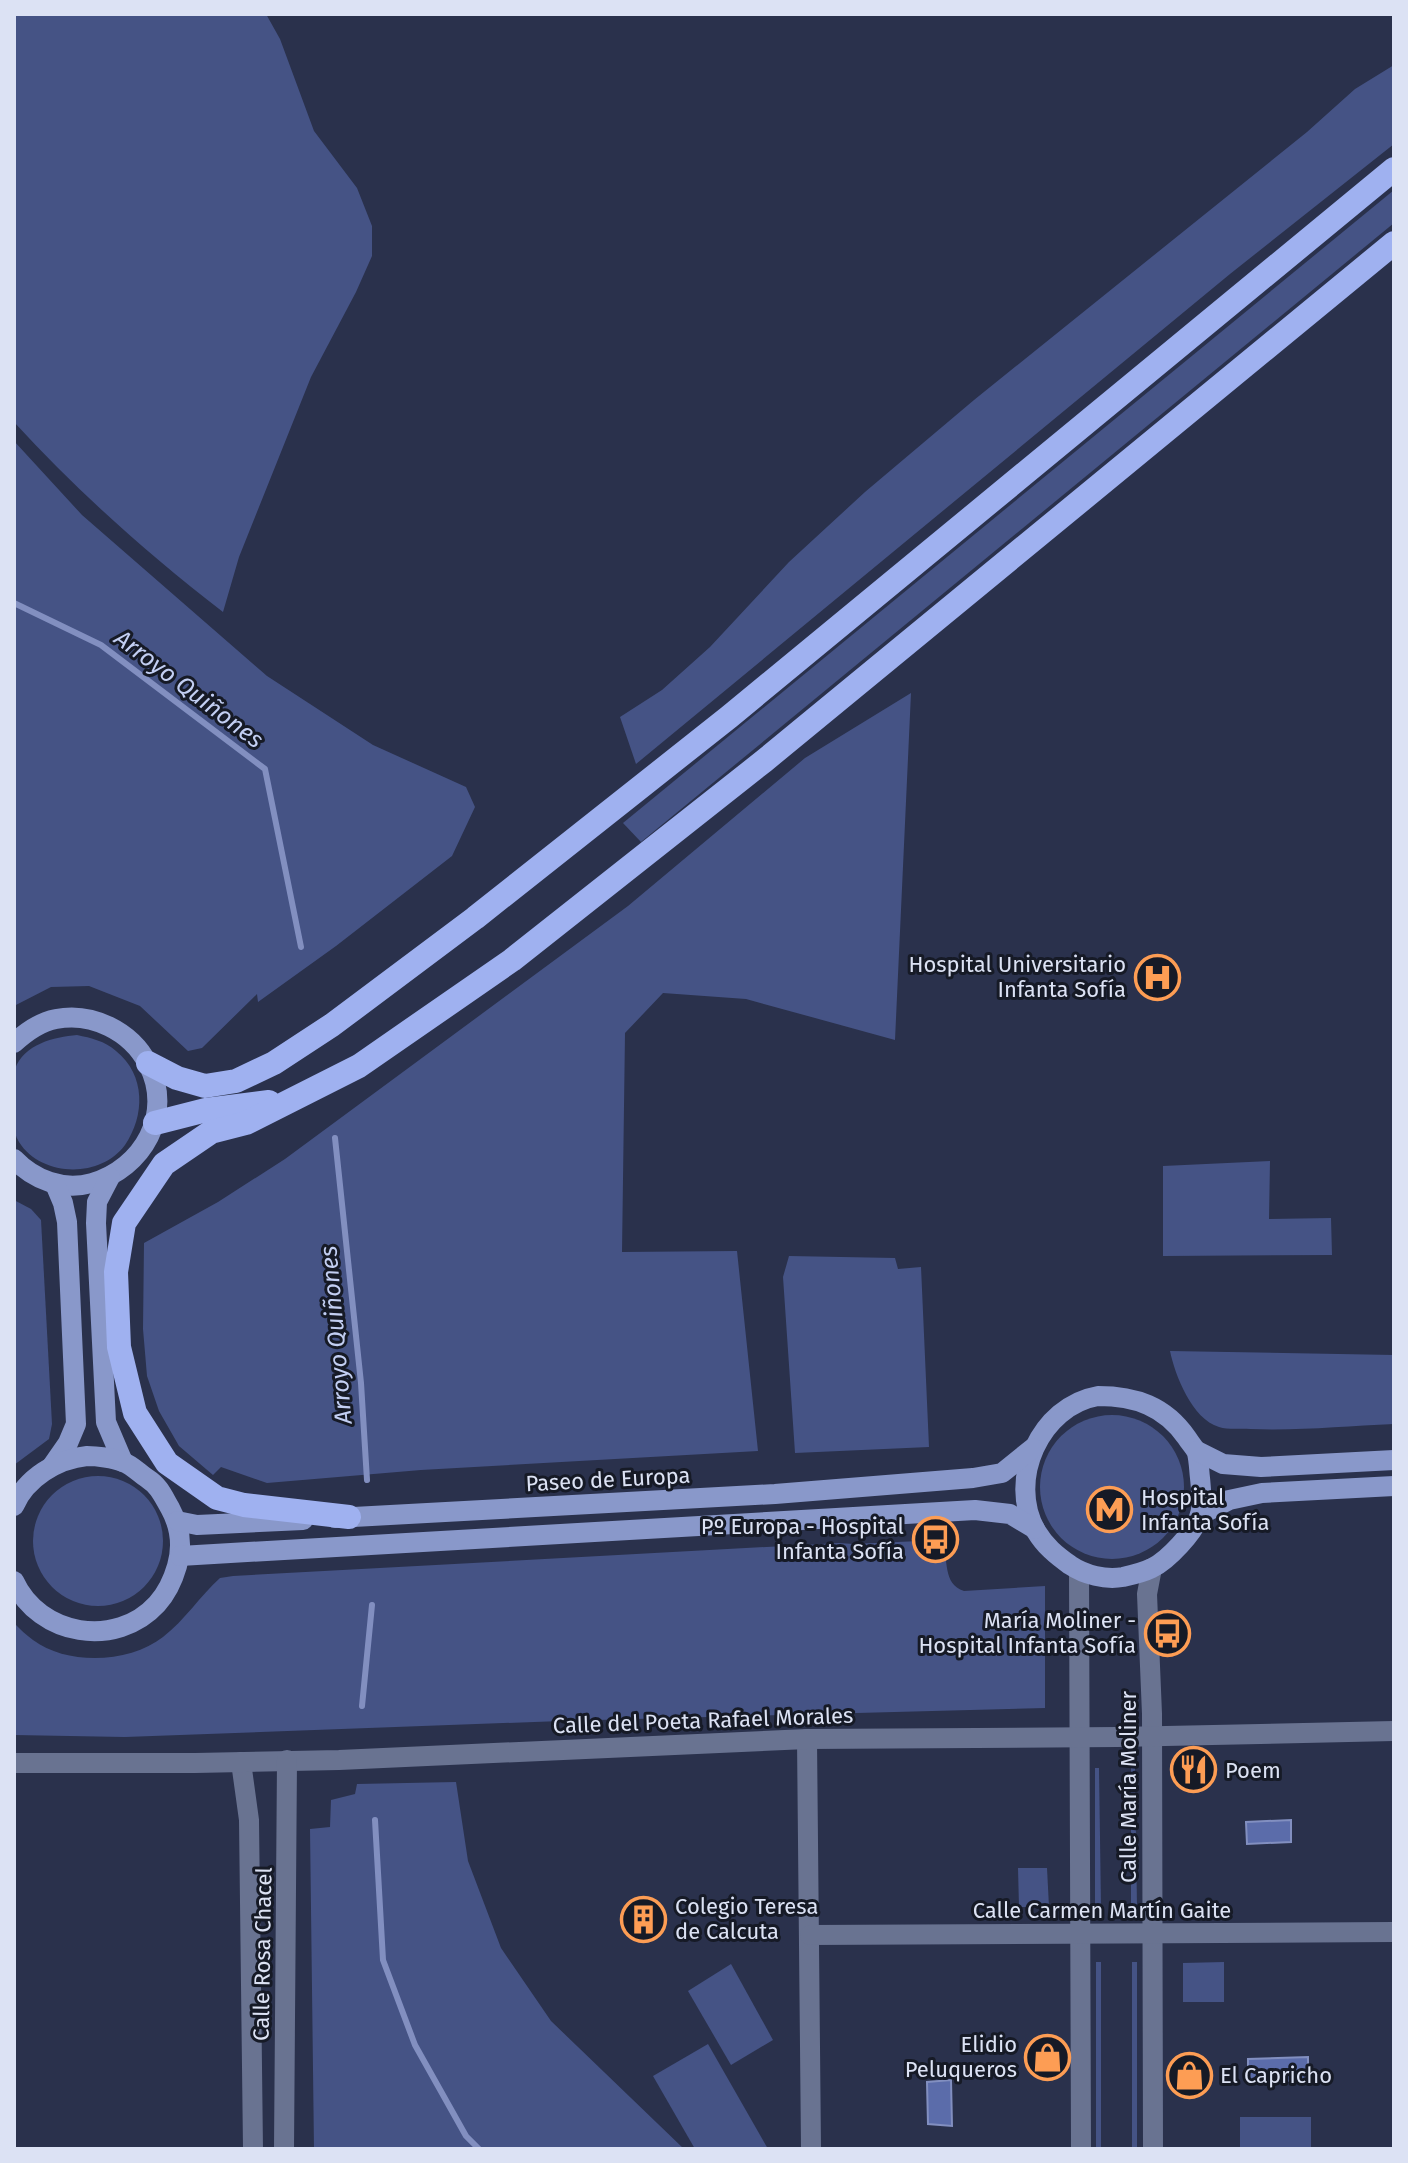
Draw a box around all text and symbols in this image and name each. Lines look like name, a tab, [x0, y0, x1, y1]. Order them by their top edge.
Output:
water label: Arroyo Quiñones	[108, 623, 269, 754]
place label: Hospital Universitario Infanta Sofía	[909, 951, 1126, 1003]
hospital icon: Hospital Universitario Infanta Sofía	[1133, 953, 1181, 1001]
water label: Arroyo Quiñones	[314, 1245, 358, 1426]
street label: Paseo de Europa	[525, 1462, 691, 1497]
place label: Hospital Infanta Sofía	[1141, 1484, 1269, 1536]
metro station icon: Hospital Infanta Sofía	[1086, 1486, 1134, 1534]
place label: Pº Europa - Hospital Infanta Sofía	[701, 1513, 904, 1565]
bus stop icon: Pº Europa - Hospital Infanta Sofía	[911, 1515, 959, 1563]
place label: María Moliner - Hospital Infanta Sofía	[918, 1607, 1136, 1659]
bus stop icon: María Moliner - Hospital Infanta Sofía	[1143, 1609, 1191, 1657]
street label: Calle María Moliner	[1115, 1690, 1142, 1883]
street label: Calle del Poeta Rafael Morales	[552, 1702, 854, 1739]
restaurant icon: Poem	[1170, 1746, 1218, 1794]
place label: Poem	[1225, 1757, 1281, 1784]
street label: Calle Rosa Chacel	[247, 1867, 278, 2041]
place label: Colegio Teresa de Calcuta	[675, 1893, 818, 1945]
building icon: Colegio Teresa de Calcuta	[620, 1895, 668, 1943]
street label: Calle Carmen Martín Gaite	[973, 1897, 1231, 1924]
place label: Elidio Peluqueros	[905, 2031, 1017, 2083]
shop icon: Elidio Peluqueros	[1024, 2033, 1072, 2081]
shop icon: El Capricho	[1165, 2051, 1213, 2099]
place label: El Capricho	[1220, 2062, 1332, 2089]

